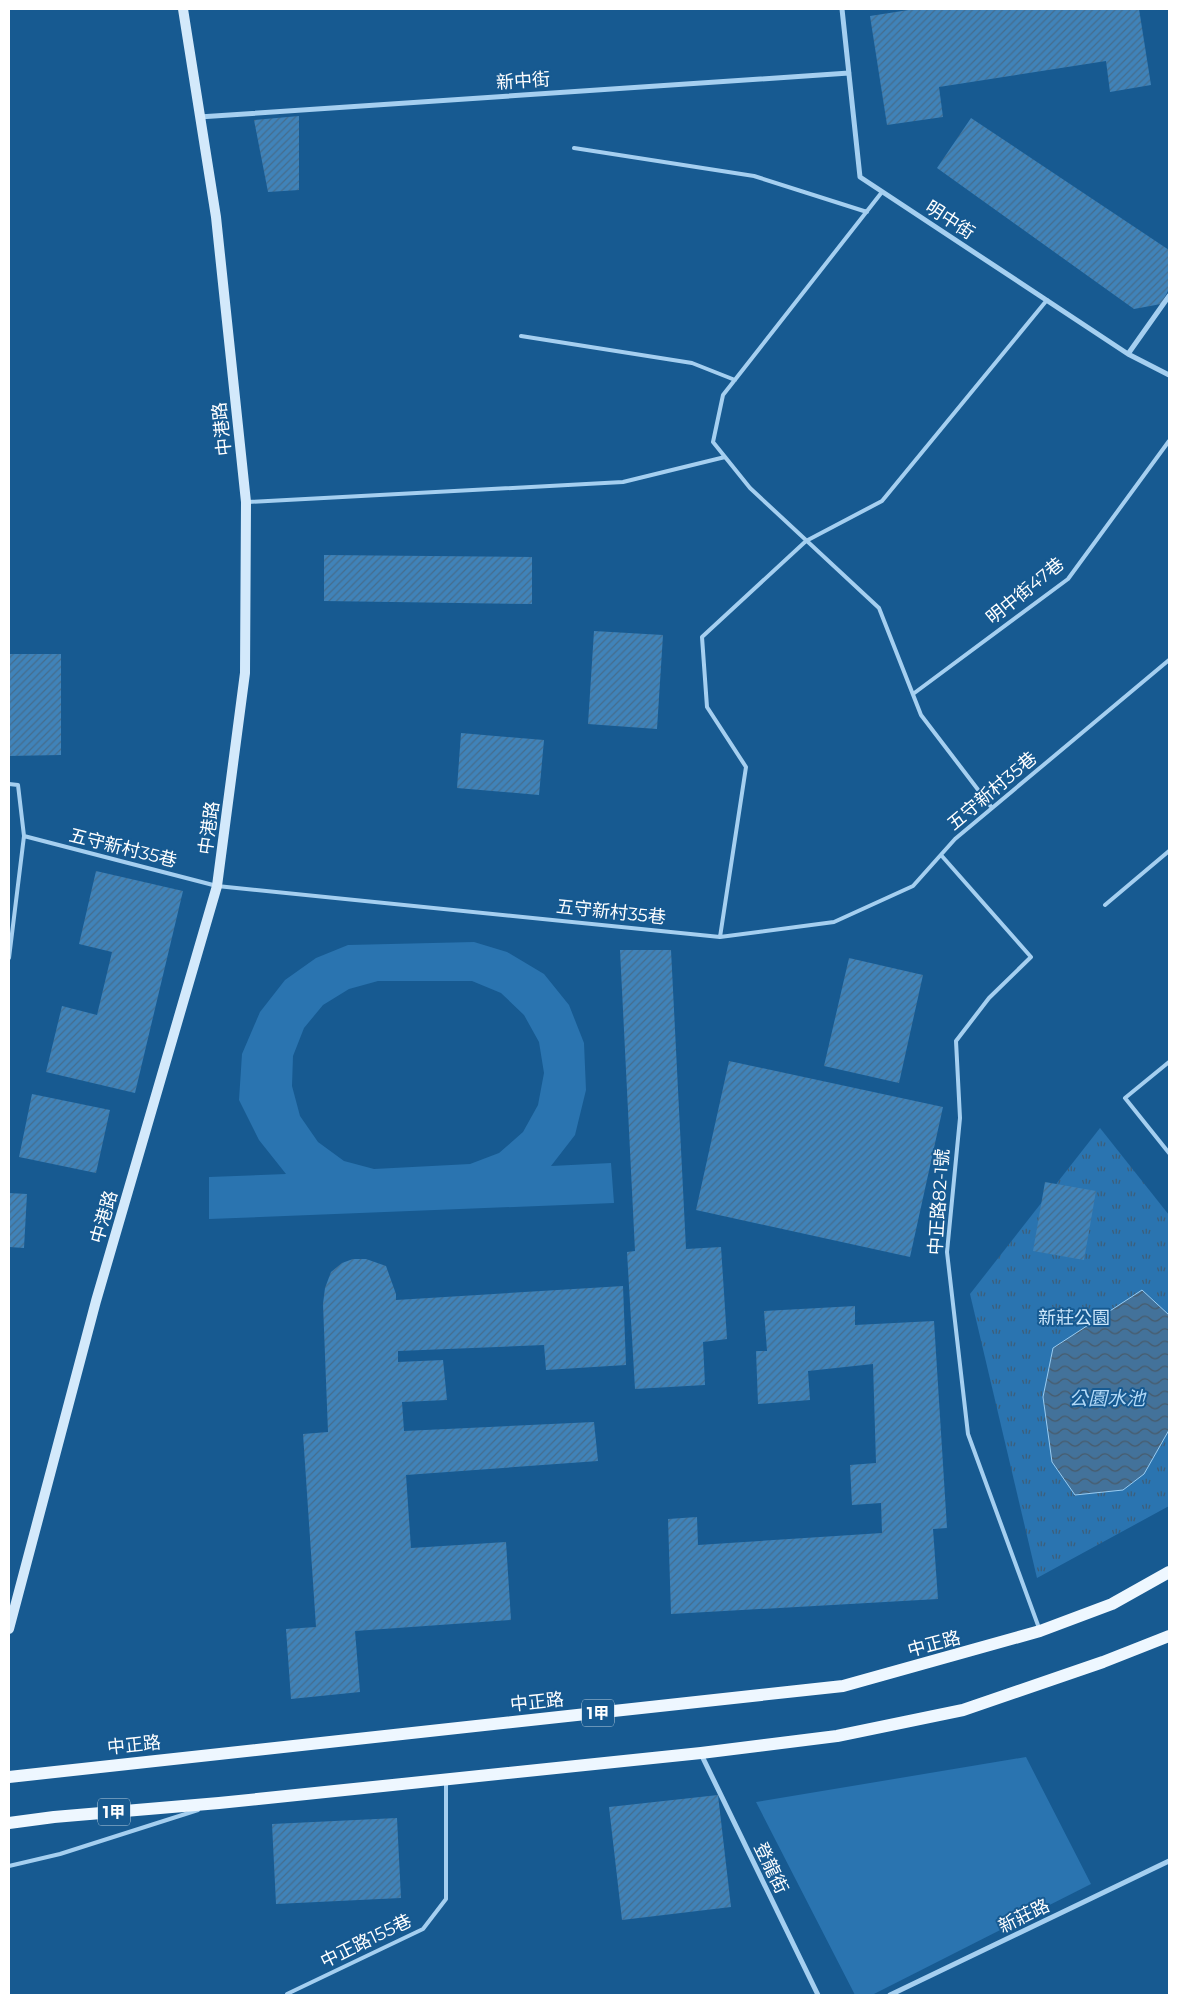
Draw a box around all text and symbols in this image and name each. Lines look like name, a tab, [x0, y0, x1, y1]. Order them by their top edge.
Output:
street label: 新中街	[495, 68, 551, 94]
street label: 明中街	[921, 196, 979, 244]
street label: 中港路	[208, 401, 236, 457]
street label: 明中街47巷	[982, 553, 1068, 629]
street label: 五守新村35巷	[943, 747, 1041, 835]
street label: 中港路	[194, 800, 224, 856]
street label: 五守新村35巷	[67, 824, 179, 872]
street label: 五守新村35巷	[555, 895, 667, 929]
street label: 中正路82-1號	[924, 1148, 954, 1256]
street label: 中港路	[86, 1188, 122, 1246]
park label: 新莊公園	[1038, 1307, 1110, 1329]
water label: 公園水池	[1069, 1387, 1147, 1410]
street label: 中正路	[905, 1626, 963, 1662]
street label: 中正路	[509, 1688, 565, 1716]
road number: 1甲	[582, 1700, 614, 1726]
street label: 中正路	[106, 1731, 162, 1759]
road number: 1甲	[98, 1798, 130, 1825]
street label: 登龍街	[749, 1839, 793, 1897]
street label: 新莊路	[995, 1894, 1053, 1938]
street label: 中正路155巷	[317, 1909, 415, 1973]

